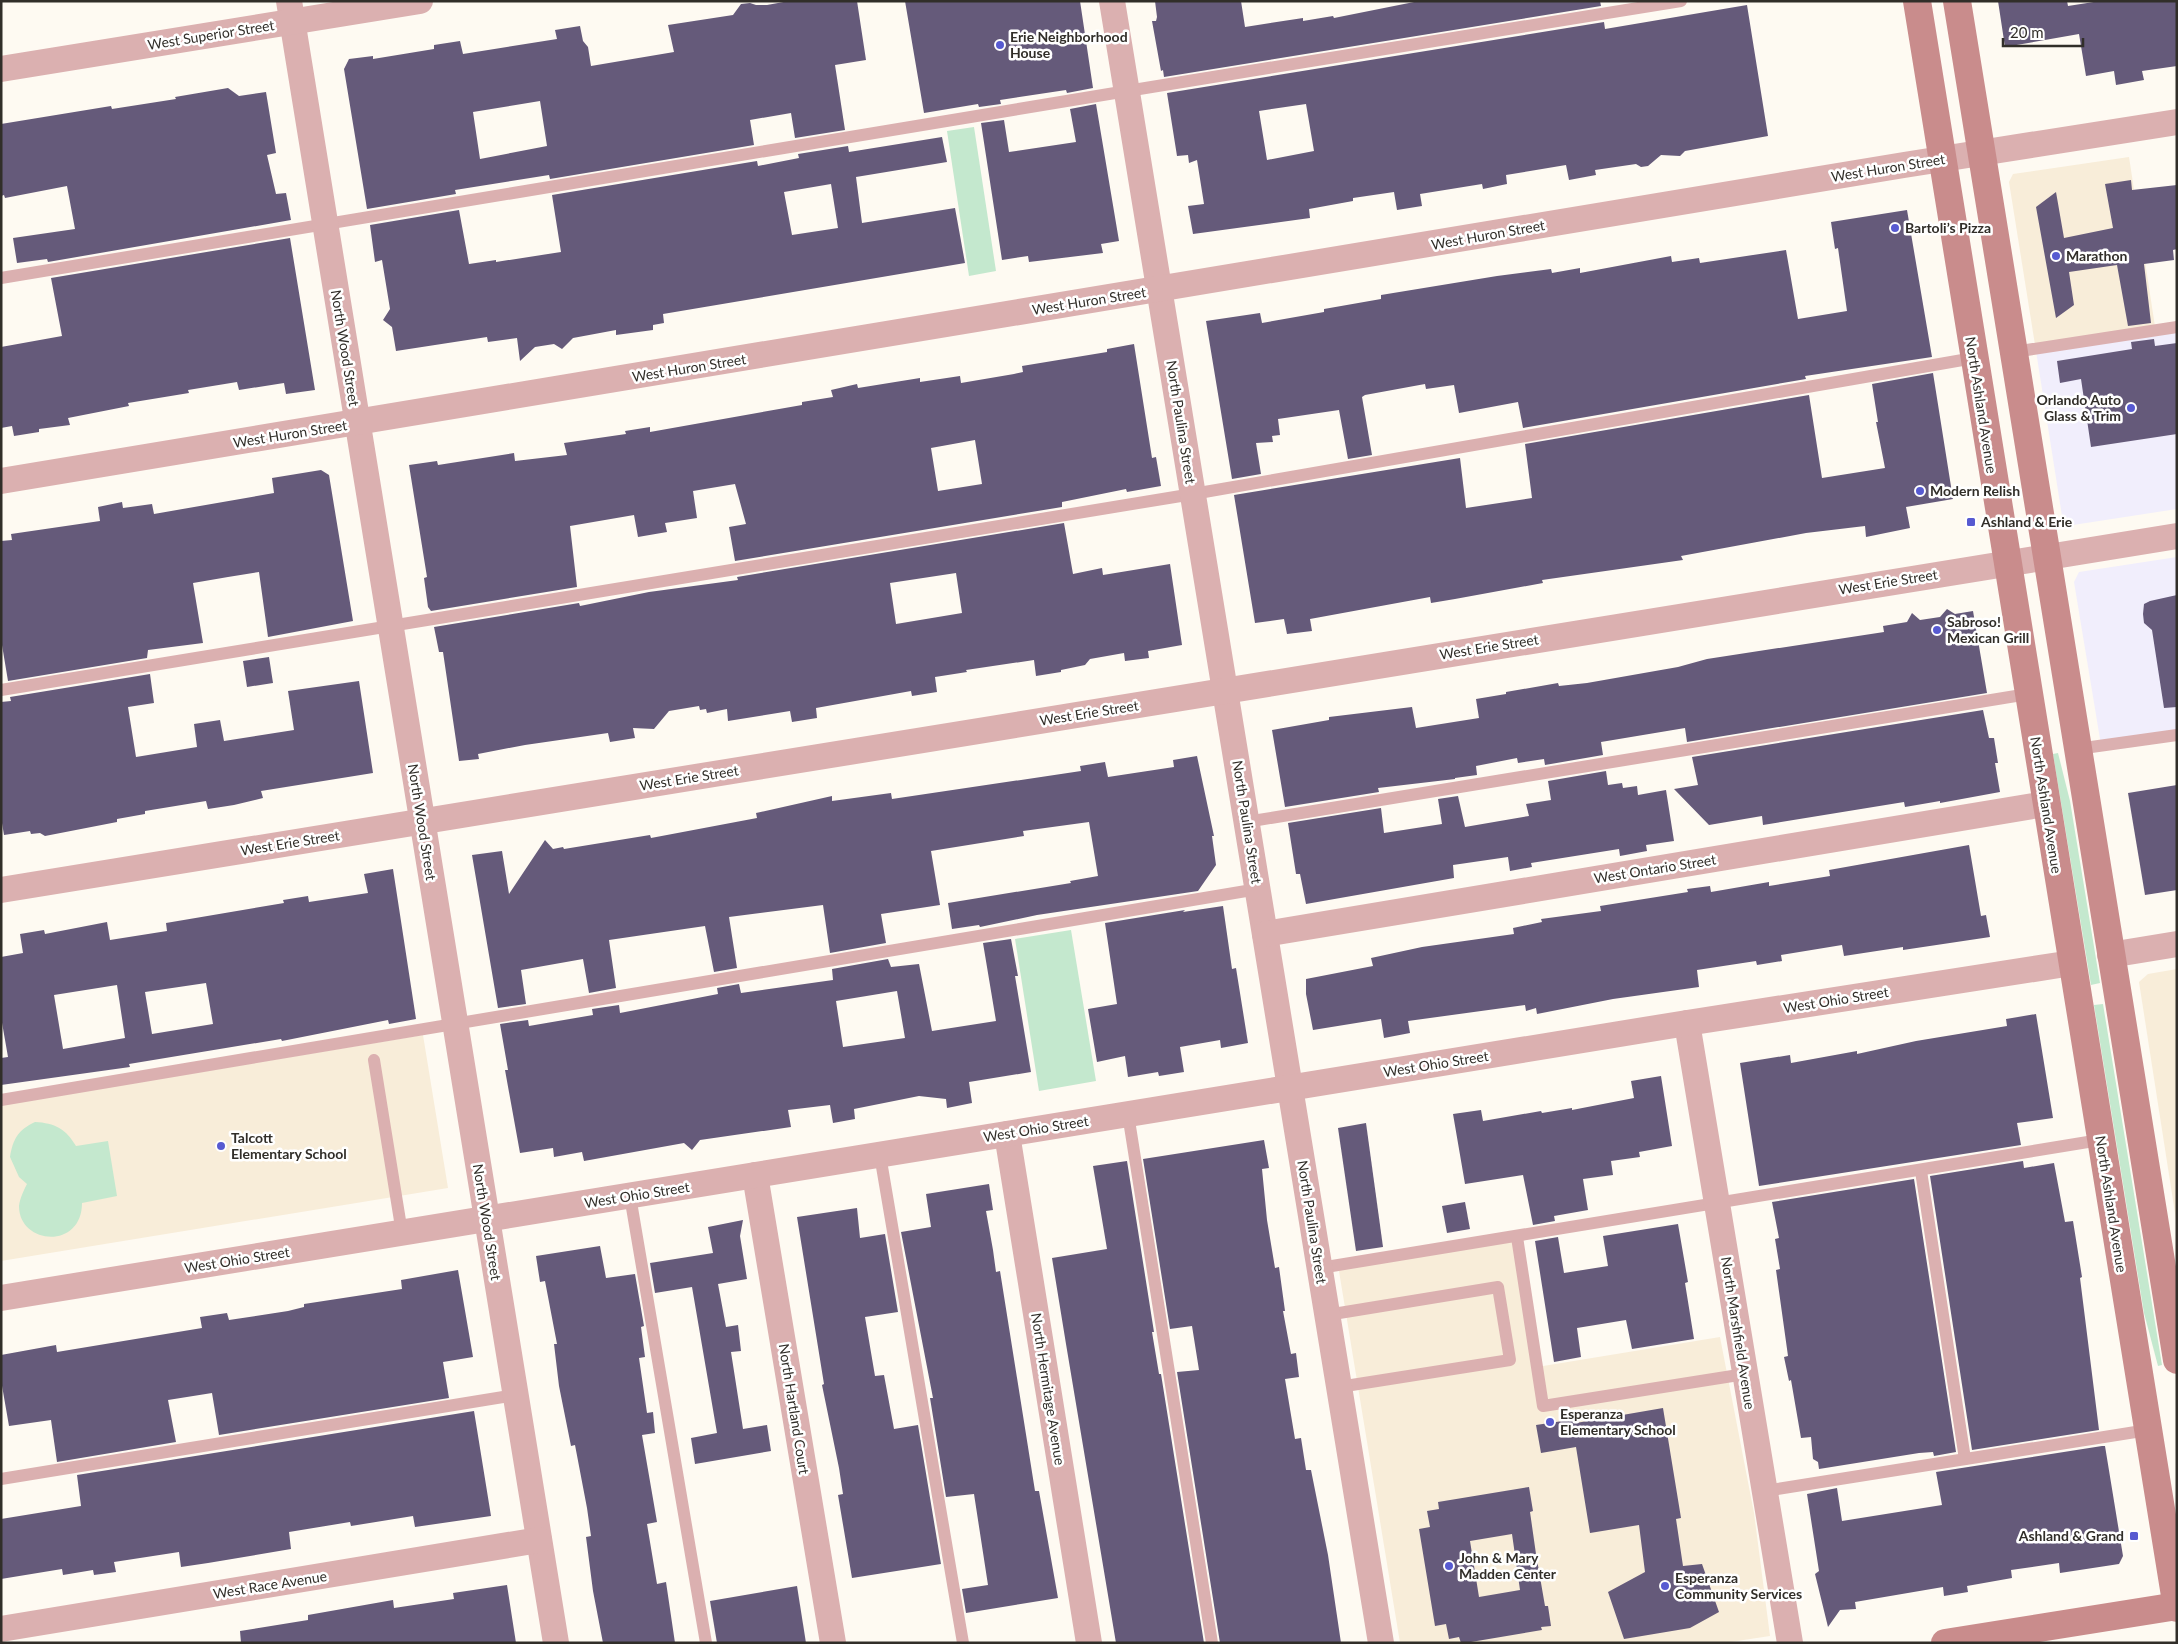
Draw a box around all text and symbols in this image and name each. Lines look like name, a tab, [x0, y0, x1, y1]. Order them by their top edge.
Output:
scale bar	[2003, 15, 2083, 47]
street label: West Superior Street	[146, 16, 275, 53]
text: 20 m	[2010, 23, 2044, 41]
place label: Erie Neighborhood House	[1010, 28, 1128, 61]
marker: Erie Neighborhood House	[994, 39, 1006, 51]
street label: West Huron Street	[1830, 150, 1946, 185]
street label: West Huron Street	[1430, 216, 1546, 253]
place label: Bartoli’s Pizza	[1905, 219, 1991, 236]
marker: Bartoli’s Pizza	[1889, 222, 1901, 234]
place label: Marathon	[2066, 247, 2127, 264]
marker: Marathon	[2050, 250, 2062, 262]
street label: West Huron Street	[1031, 283, 1147, 318]
street label: North Wood Street	[328, 289, 363, 407]
street label: North Ashland Avenue	[1962, 335, 2001, 474]
street label: West Huron Street	[631, 350, 747, 385]
street label: North Paulina Street	[1163, 359, 1200, 485]
place label: Orlando Auto Glass & Trim	[2037, 391, 2121, 424]
marker: Orlando Auto Glass & Trim	[2125, 402, 2137, 414]
street label: West Huron Street	[232, 416, 348, 451]
place label: Modern Relish	[1930, 482, 2020, 499]
marker: Modern Relish	[1914, 485, 1926, 497]
place label: Ashland & Erie	[1980, 513, 2073, 530]
marker: Ashland & Erie	[1965, 516, 1977, 528]
street label: West Erie Street	[1837, 565, 1939, 598]
place label: Sabroso! Mexican Grill	[1947, 613, 2029, 646]
marker: Sabroso! Mexican Grill	[1931, 624, 1943, 636]
street label: West Erie Street	[1438, 630, 1540, 663]
street label: West Erie Street	[1038, 696, 1140, 729]
street label: North Ashland Avenue	[2027, 735, 2066, 874]
street label: North Paulina Street	[1229, 759, 1266, 885]
street label: West Erie Street	[638, 761, 740, 794]
street label: North Wood Street	[405, 763, 440, 881]
street label: West Erie Street	[239, 826, 341, 859]
street label: West Ontario Street	[1593, 850, 1717, 887]
street label: West Ohio Street	[1782, 983, 1890, 1016]
street label: West Ohio Street	[1382, 1047, 1490, 1080]
street label: West Ohio Street	[982, 1112, 1090, 1145]
place label: Talcott Elementary School	[231, 1129, 347, 1162]
street label: North Ashland Avenue	[2092, 1134, 2131, 1273]
marker: Talcott Elementary School	[215, 1140, 227, 1152]
street label: North Paulina Street	[1294, 1159, 1331, 1285]
street label: North Wood Street	[470, 1163, 505, 1281]
street label: West Ohio Street	[583, 1178, 691, 1211]
street label: West Ohio Street	[183, 1243, 291, 1276]
street label: North Marshfield Avenue	[1718, 1255, 1759, 1411]
street label: North Hermitage Avenue	[1028, 1312, 1069, 1466]
street label: North Hartland Court	[776, 1342, 813, 1475]
place label: Esperanza Elementary School	[1560, 1405, 1676, 1438]
marker: Esperanza Elementary School	[1544, 1416, 1556, 1428]
place label: Ashland & Grand	[2018, 1527, 2124, 1544]
marker: Ashland & Grand	[2128, 1530, 2140, 1542]
place label: John & Mary Madden Center	[1459, 1549, 1557, 1582]
marker: John & Mary Madden Center	[1443, 1560, 1455, 1572]
street label: West Race Avenue	[212, 1567, 328, 1602]
place label: Esperanza Community Services	[1675, 1569, 1802, 1602]
marker: Esperanza Community Services	[1659, 1580, 1671, 1592]

